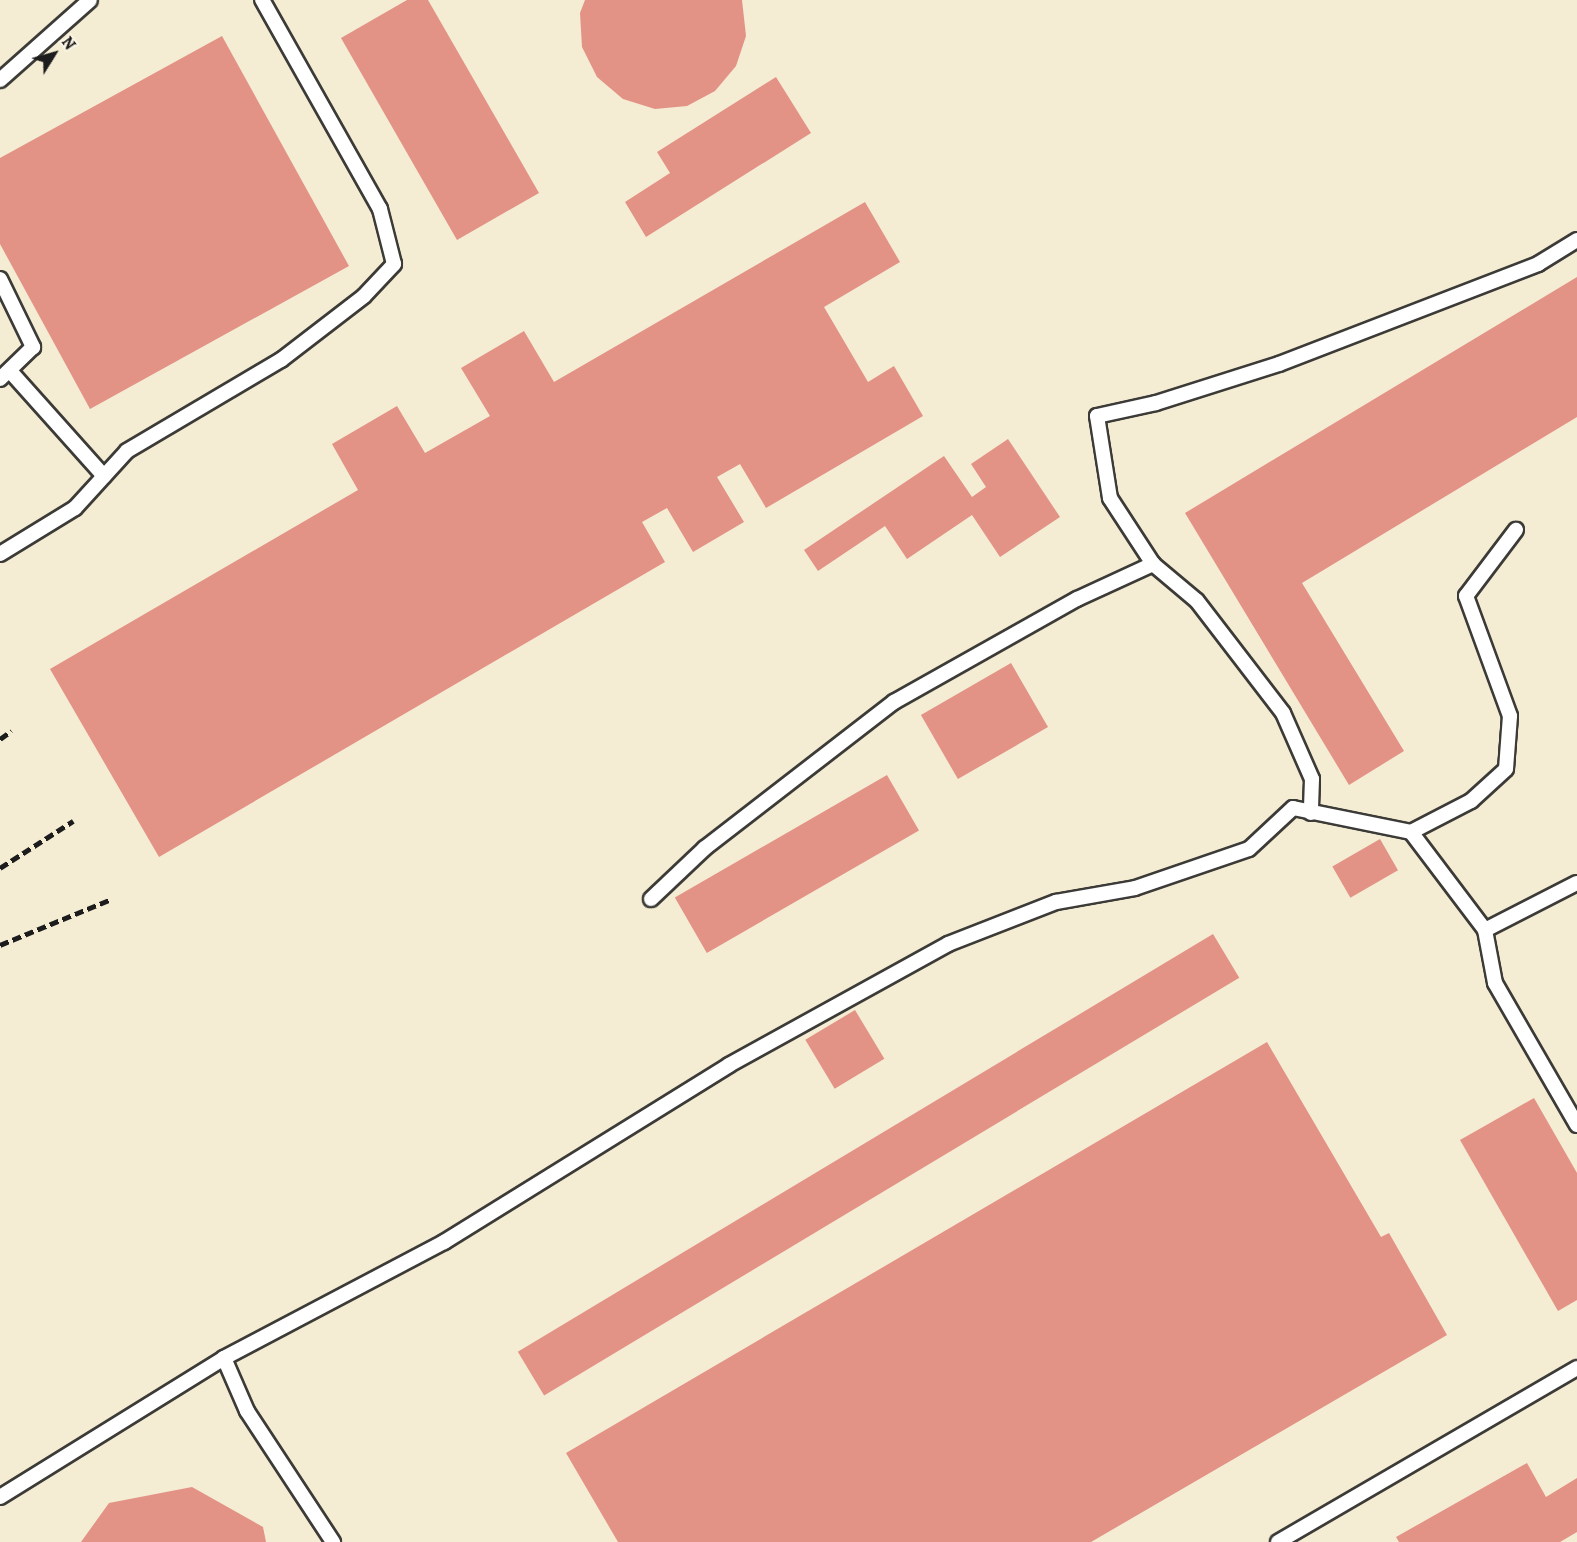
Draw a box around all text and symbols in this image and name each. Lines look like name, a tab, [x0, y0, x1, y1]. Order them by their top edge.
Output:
north arrow	[24, 24, 84, 84]
text: N	[56, 32, 81, 54]

